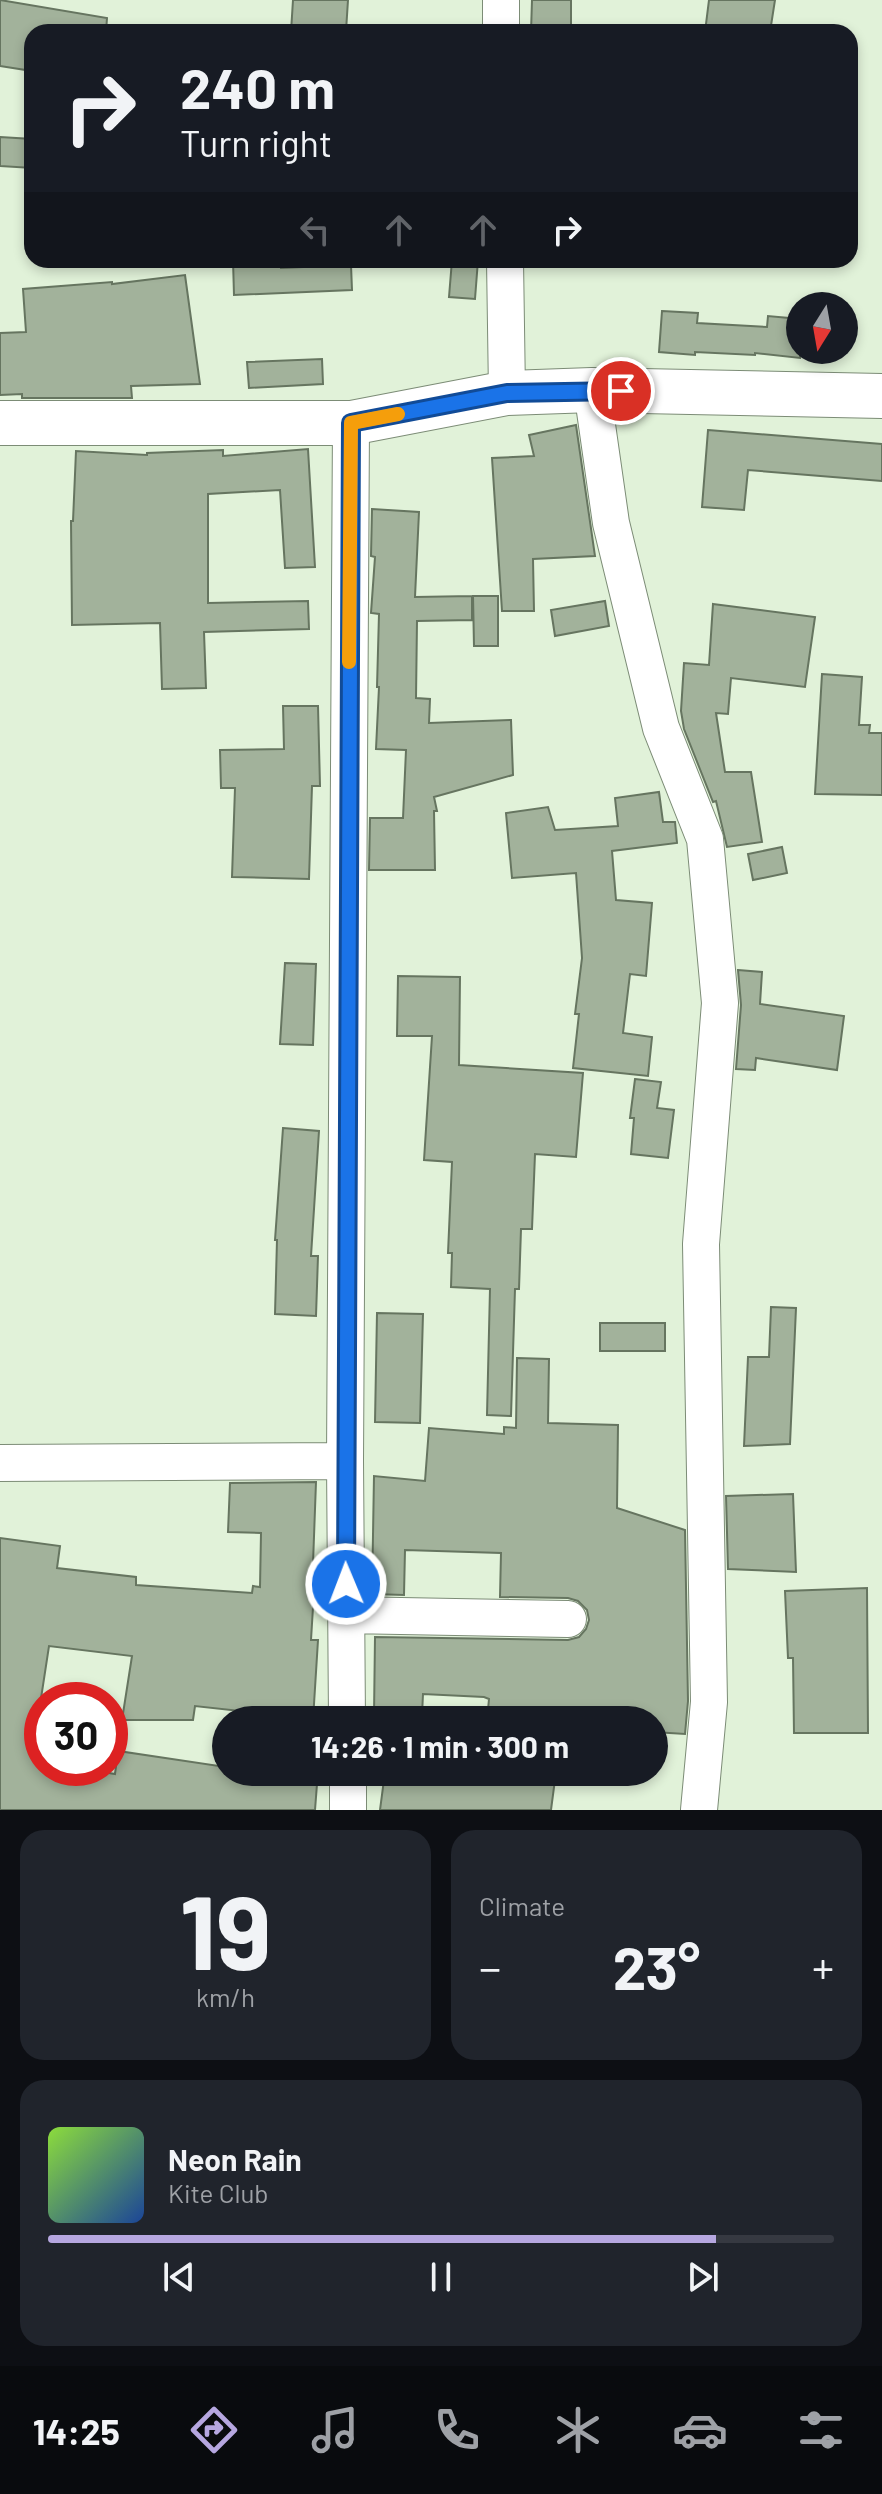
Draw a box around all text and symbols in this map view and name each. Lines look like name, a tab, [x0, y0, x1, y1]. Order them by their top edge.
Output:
text: 240 m	[180, 53, 335, 120]
icon: right	[48, 56, 152, 160]
text: Turn right	[180, 121, 332, 164]
icon: left	[293, 208, 337, 252]
icon: ahead	[377, 208, 421, 252]
icon: ahead	[461, 208, 505, 252]
icon: right	[545, 208, 589, 252]
north arrow	[786, 292, 858, 364]
map controls	[786, 292, 858, 364]
pin	[587, 357, 655, 425]
icon: arrive	[599, 369, 643, 413]
position arrow	[304, 1542, 388, 1626]
speed limit sign: 30	[24, 1682, 128, 1786]
text: 14:26 · 1 min · 300 m	[311, 1728, 569, 1764]
text: 19	[179, 1866, 272, 1991]
text: Climate	[479, 1890, 565, 1921]
text: 23°	[613, 1930, 700, 2002]
text: −	[479, 1940, 501, 1993]
text: +	[812, 1940, 834, 1993]
text: km/h	[196, 1981, 255, 2012]
text: Neon Rain	[168, 2141, 302, 2177]
text: Kite Club	[168, 2177, 269, 2208]
icon: previous	[157, 2255, 201, 2299]
icon: pause	[419, 2255, 463, 2299]
icon: next	[681, 2255, 725, 2299]
icon: directions	[186, 2402, 242, 2458]
icon: music	[307, 2402, 363, 2458]
icon: phone	[429, 2402, 485, 2458]
icon: climate	[550, 2402, 606, 2458]
icon: car	[672, 2402, 728, 2458]
icon: filters	[793, 2402, 849, 2458]
text: 14:25	[33, 2409, 120, 2452]

